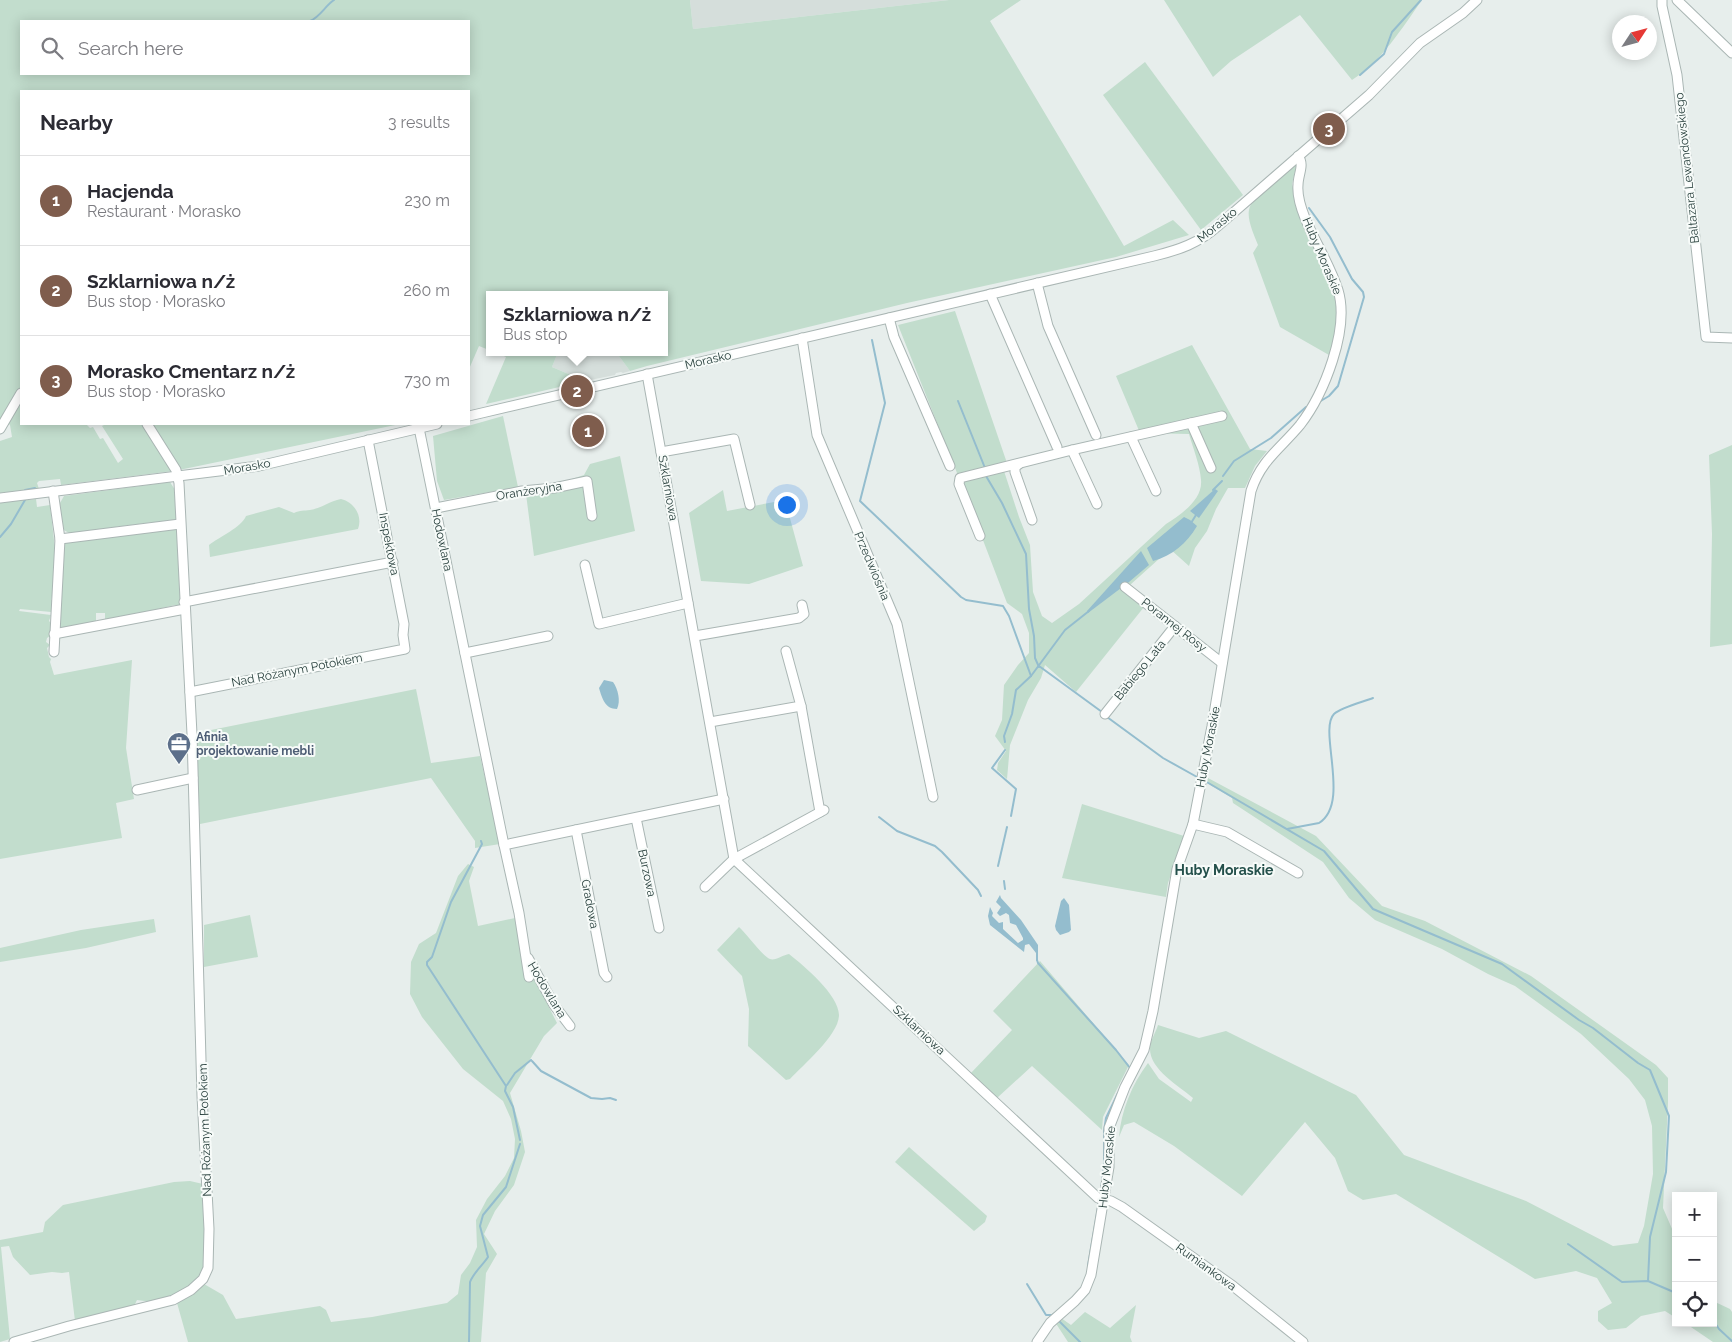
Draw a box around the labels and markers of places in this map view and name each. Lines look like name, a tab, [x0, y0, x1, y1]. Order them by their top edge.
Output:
pin: 3	[1313, 110, 1345, 148]
pin: 2	[561, 372, 593, 410]
pin: 1	[572, 412, 604, 450]
place label: Afinia projektowanie mebli	[196, 730, 314, 758]
office icon: Afinia projektowanie mebli	[166, 731, 192, 765]

